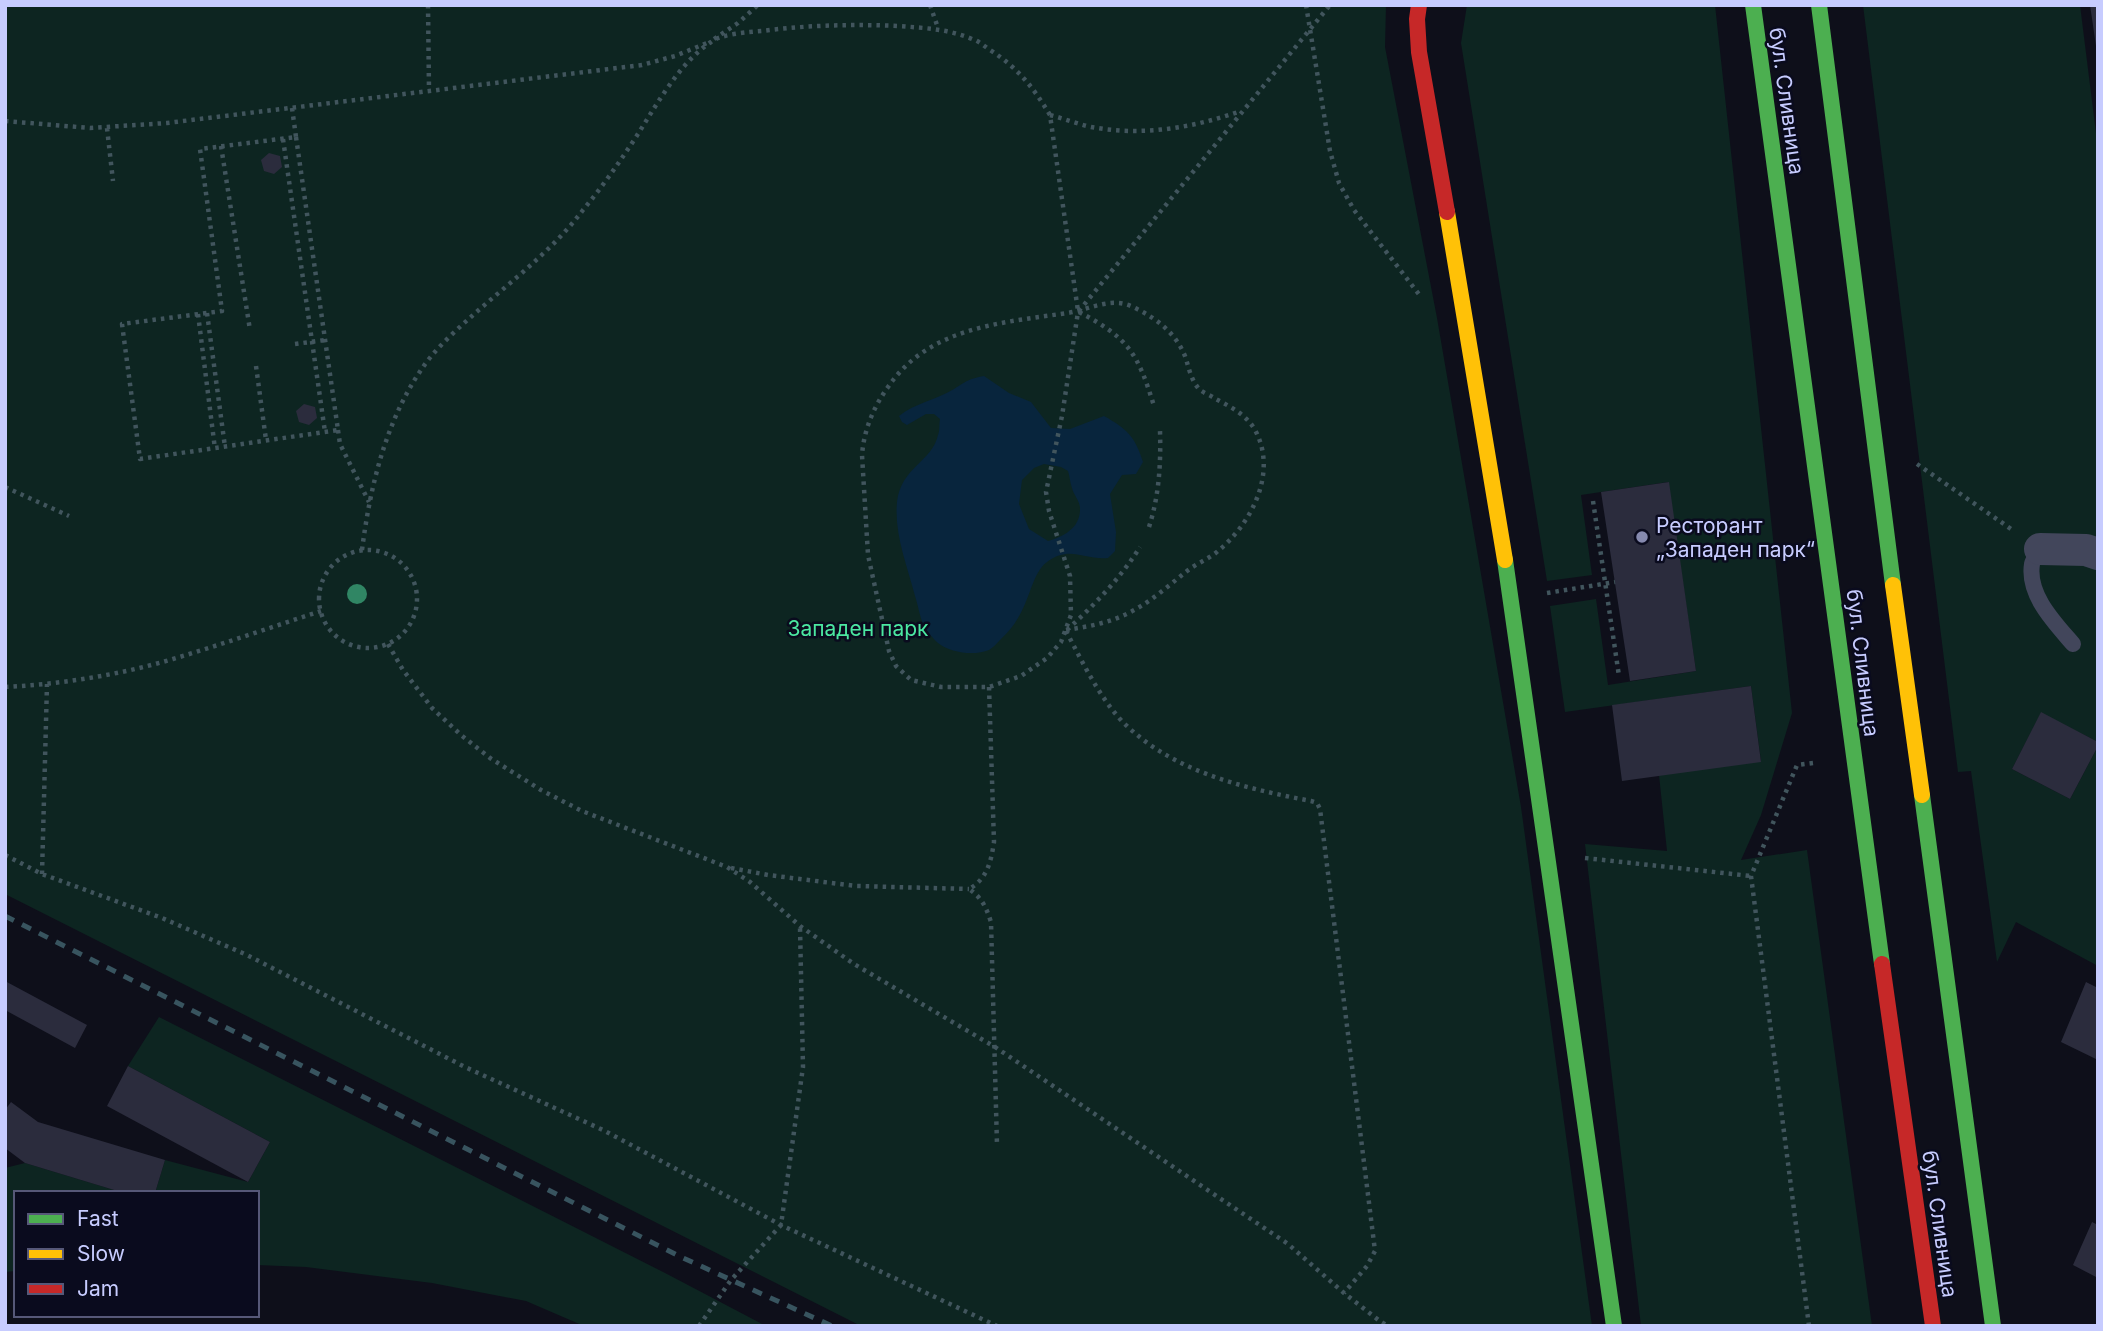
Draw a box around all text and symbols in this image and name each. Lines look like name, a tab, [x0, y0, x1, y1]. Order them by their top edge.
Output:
street label: бул. Сливница	[1764, 26, 1810, 176]
place label: Ресторант „Западен парк“	[1656, 513, 1815, 562]
marker: Ресторант „Западен парк“	[1634, 529, 1650, 545]
street label: бул. Сливница	[1842, 588, 1884, 738]
park label: Западен парк	[787, 616, 929, 641]
street label: бул. Сливница	[1917, 1149, 1963, 1299]
legend	[14, 1191, 259, 1317]
text: Fast	[77, 1206, 119, 1231]
text: Slow	[77, 1241, 125, 1266]
text: Jam	[77, 1276, 119, 1301]

